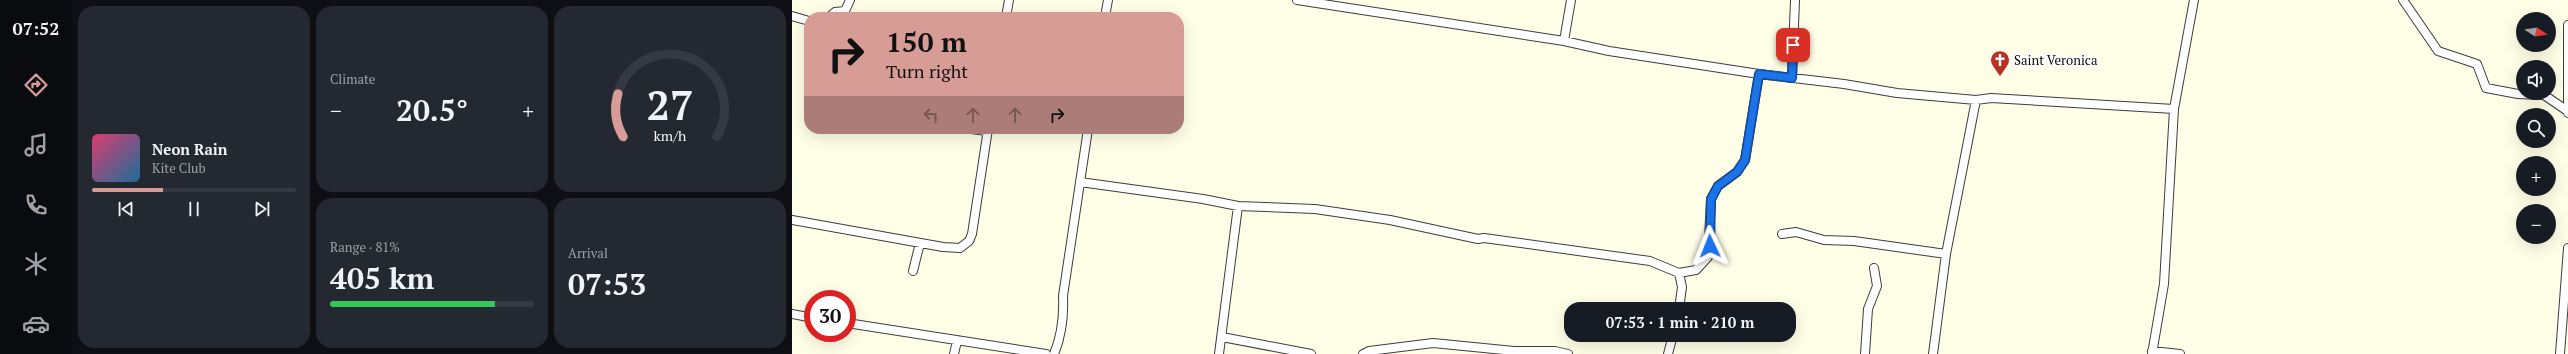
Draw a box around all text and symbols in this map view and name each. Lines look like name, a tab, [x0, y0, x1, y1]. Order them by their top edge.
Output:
north arrow	[2516, 12, 2556, 52]
map controls	[2516, 12, 2556, 244]
text: 07:52	[13, 16, 59, 40]
text: 150 m	[886, 23, 967, 60]
icon: right	[820, 28, 872, 80]
pin	[1776, 28, 1810, 62]
icon: arrive	[1782, 34, 1804, 56]
church icon: Saint Veronica	[1989, 49, 2011, 77]
place label: Saint Veronica	[2014, 51, 2098, 69]
text: Turn right	[886, 59, 968, 83]
button: sound	[2516, 60, 2556, 100]
text: Climate	[330, 70, 375, 88]
icon: directions	[22, 71, 50, 99]
text: 27	[646, 77, 694, 132]
text: 20.5°	[396, 90, 468, 130]
text: −	[330, 96, 342, 125]
text: +	[522, 96, 534, 125]
icon: left	[920, 104, 942, 126]
icon: ahead	[962, 104, 984, 126]
icon: ahead	[1004, 104, 1026, 126]
icon: right	[1046, 104, 1068, 126]
button: search	[2516, 108, 2556, 148]
text: km/h	[654, 125, 687, 144]
icon: music	[22, 131, 50, 159]
text: Neon Rain	[152, 139, 228, 159]
button: +	[2516, 156, 2556, 196]
text: Kite Club	[152, 159, 206, 177]
icon: phone	[22, 191, 50, 219]
icon: previous	[115, 198, 137, 220]
icon: pause	[183, 198, 205, 220]
icon: next	[251, 198, 273, 220]
button: −	[2516, 204, 2556, 244]
position arrow	[1689, 225, 1731, 267]
text: Range · 81%	[330, 238, 400, 256]
text: Arrival	[568, 244, 608, 262]
icon: climate	[22, 250, 50, 278]
text: 405 km	[330, 258, 434, 298]
text: 07:53	[568, 264, 646, 304]
speed limit sign: 30	[804, 290, 856, 342]
icon: car	[22, 310, 50, 338]
text: 07:53 · 1 min · 210 m	[1606, 312, 1754, 332]

